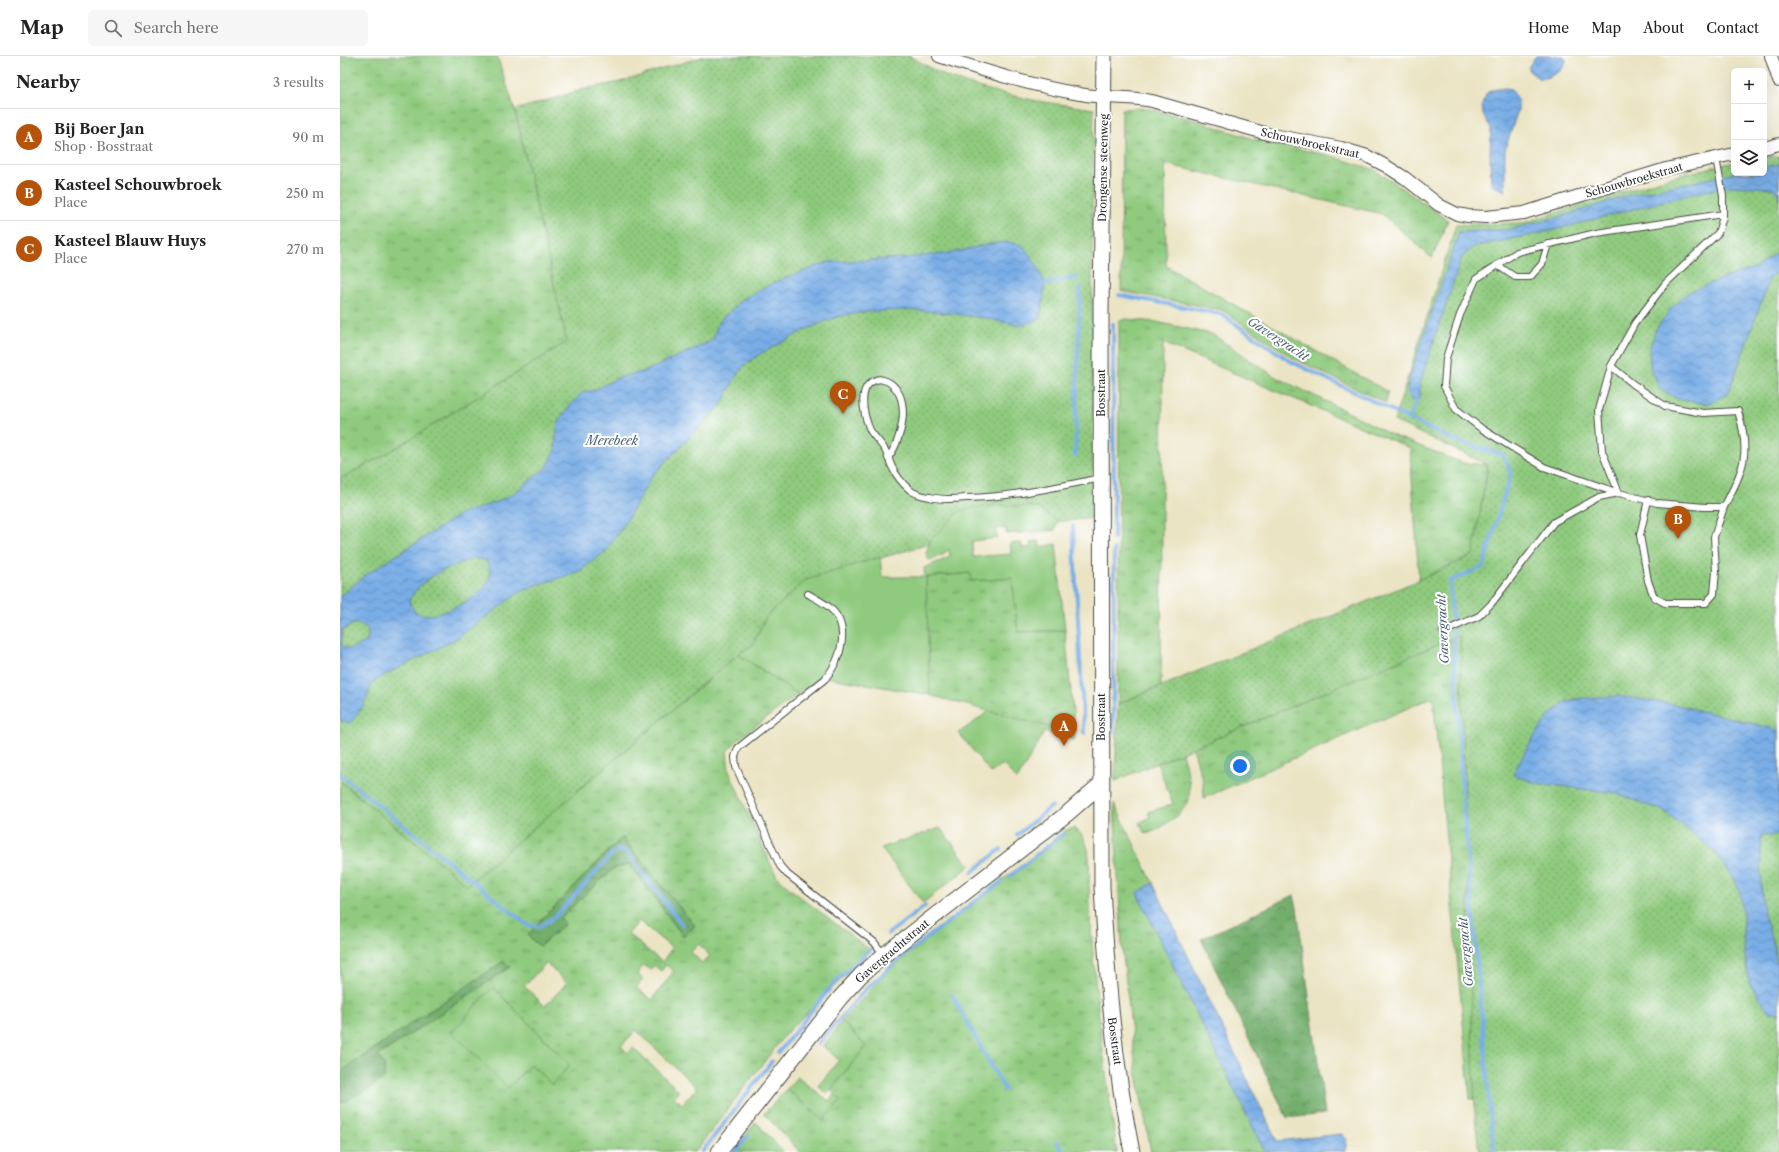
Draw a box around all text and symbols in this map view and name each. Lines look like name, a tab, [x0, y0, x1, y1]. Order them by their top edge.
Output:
search box	[88, 10, 368, 46]
text: Map	[20, 16, 64, 39]
icon: search	[102, 17, 124, 39]
text: Search here	[134, 18, 219, 37]
text: Home	[1528, 19, 1569, 37]
text: Map	[1591, 19, 1621, 37]
text: About	[1643, 19, 1684, 37]
text: Contact	[1706, 19, 1759, 37]
map controls	[1731, 68, 1767, 176]
button: +	[1731, 68, 1767, 104]
text: Nearby	[16, 72, 80, 92]
text: 3 results	[273, 74, 324, 90]
button: −	[1731, 104, 1767, 140]
street label: Drongense steenweg	[1095, 114, 1111, 222]
text: Bij Boer Jan	[54, 119, 144, 138]
street label: Schouwbroekstraat	[1259, 125, 1361, 161]
text: A	[24, 129, 34, 145]
text: 90 m	[293, 129, 324, 145]
text: Shop · Bosstraat	[54, 138, 153, 154]
button: layers	[1731, 140, 1767, 176]
street label: Schouwbroekstraat	[1584, 159, 1684, 201]
text: Kasteel Schouwbroek	[54, 175, 222, 194]
text: B	[24, 185, 34, 201]
text: 250 m	[286, 185, 324, 201]
text: Place	[54, 194, 87, 210]
text: Kasteel Blauw Huys	[54, 231, 206, 250]
text: C	[24, 241, 34, 257]
text: 270 m	[286, 241, 324, 257]
text: Place	[54, 250, 87, 266]
water label: Gavergracht	[1245, 313, 1312, 364]
street label: Bosstraat	[1094, 369, 1108, 417]
pin: C	[830, 381, 856, 414]
water label: Merebeek	[584, 433, 639, 448]
pin: B	[1665, 506, 1691, 539]
water label: Gavergracht	[1433, 593, 1452, 664]
street label: Bosstraat	[1094, 693, 1108, 741]
pin: A	[1051, 713, 1077, 746]
your location	[1230, 756, 1250, 776]
street label: Gavergrachtstraat	[852, 916, 932, 986]
water label: Gavergracht	[1455, 916, 1476, 987]
street label: Bosstraat	[1105, 1016, 1125, 1066]

